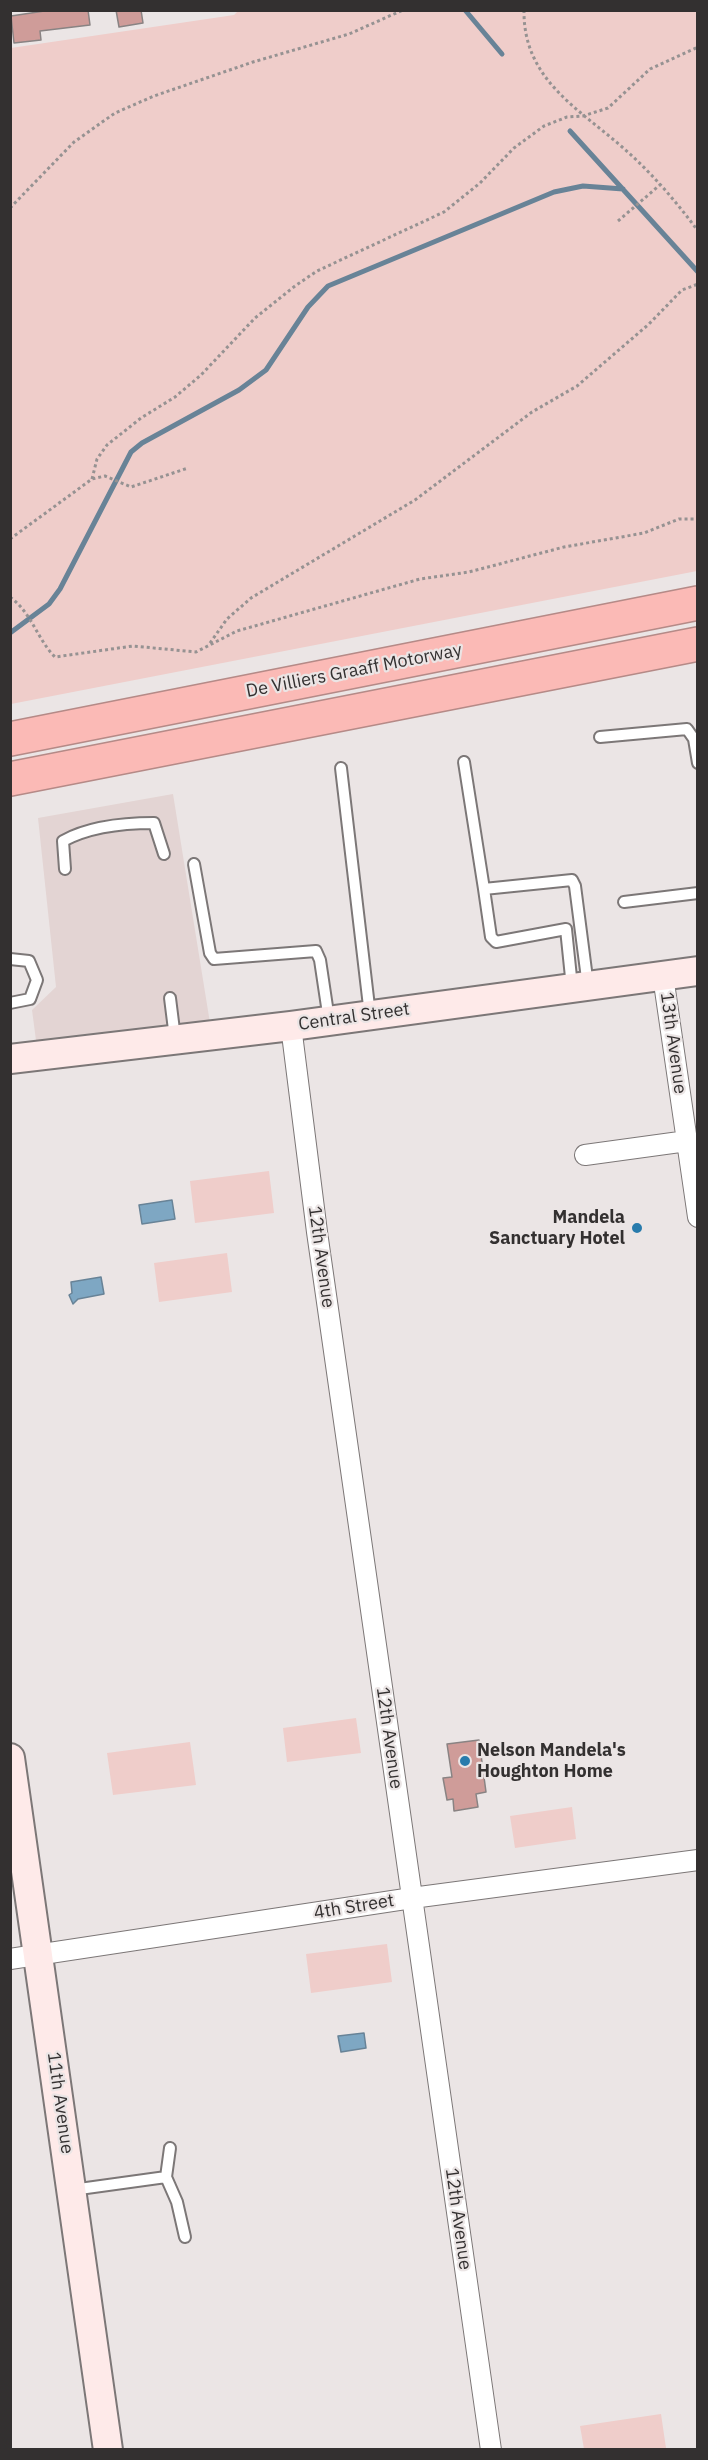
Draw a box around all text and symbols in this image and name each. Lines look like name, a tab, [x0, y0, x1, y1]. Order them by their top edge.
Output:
street label: De Villiers Graaff Motorway	[244, 639, 464, 703]
street label: 13th Avenue	[655, 991, 691, 1095]
street label: Central Street	[297, 998, 411, 1036]
street label: 12th Avenue	[303, 1205, 339, 1309]
place label: Mandela Sanctuary Hotel	[489, 1207, 625, 1250]
marker: Mandela Sanctuary Hotel	[630, 1221, 644, 1235]
street label: 12th Avenue	[371, 1686, 407, 1790]
place label: Nelson Mandela's Houghton Home	[477, 1740, 626, 1782]
marker: Nelson Mandela's Houghton Home	[458, 1754, 472, 1768]
street label: 4th Street	[312, 1890, 396, 1924]
street label: 11th Avenue	[42, 2051, 78, 2155]
street label: 12th Avenue	[440, 2167, 476, 2271]

